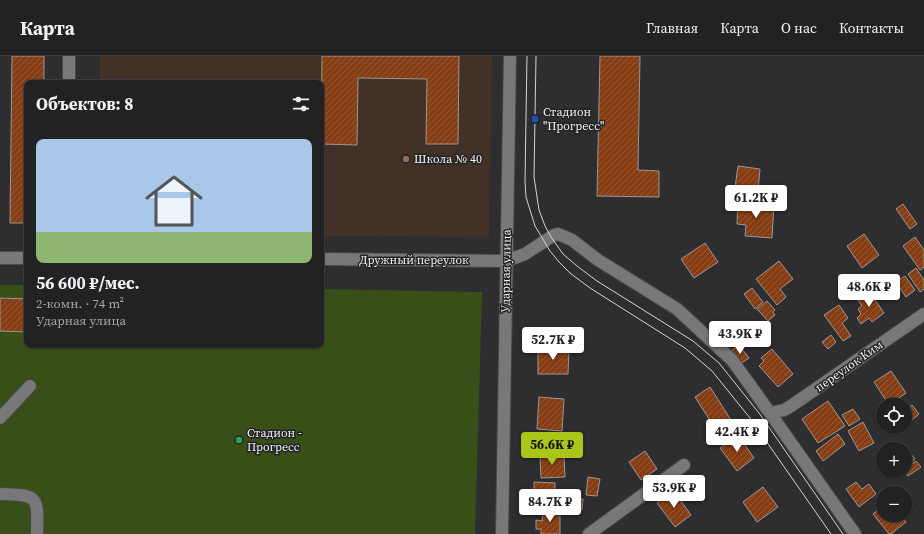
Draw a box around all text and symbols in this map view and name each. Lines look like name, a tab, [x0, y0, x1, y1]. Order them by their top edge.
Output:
text: Карта	[20, 15, 75, 41]
text: Главная	[646, 18, 698, 38]
text: Карта	[720, 18, 759, 38]
text: О нас	[781, 18, 817, 38]
text: Контакты	[839, 18, 904, 38]
text: Объектов: 8	[36, 92, 134, 116]
icon: filters	[290, 93, 312, 115]
place label: Стадион "Прогресс"	[543, 104, 604, 134]
marker: Стадион "Прогресс"	[530, 114, 540, 124]
place label: Школа № 40	[414, 151, 482, 167]
marker: Школа № 40	[401, 154, 411, 164]
icon: home	[138, 165, 210, 237]
pin: 61.2K ₽	[719, 185, 793, 219]
text: 61.2K ₽	[734, 189, 778, 206]
street label: Ударная улица	[497, 228, 515, 313]
street label: Дружный переулок	[359, 252, 469, 268]
text: 56 600 ₽/мес.	[36, 271, 140, 295]
pin: 48.6K ₽	[832, 274, 906, 308]
text: 48.6K ₽	[847, 278, 891, 295]
text: 2-комн. · 74 m²	[36, 295, 124, 312]
text: Ударная улица	[36, 312, 126, 329]
pin: 43.9K ₽	[703, 321, 777, 355]
text: 43.9K ₽	[718, 325, 762, 342]
pin: 52.7K ₽	[516, 327, 590, 361]
text: 52.7K ₽	[531, 331, 575, 348]
street label: переулок Ким	[812, 337, 886, 395]
map controls	[876, 398, 912, 522]
button: locate	[876, 398, 912, 434]
pin: 42.4K ₽	[700, 419, 774, 453]
text: 42.4K ₽	[715, 423, 759, 440]
place label: Стадион - Прогресс	[247, 425, 302, 455]
pin: 56.6K ₽	[515, 432, 589, 466]
marker: Стадион - Прогресс	[234, 435, 244, 445]
text: 56.6K ₽	[530, 436, 574, 453]
button: +	[876, 442, 912, 478]
pin: 53.9K ₽	[637, 475, 711, 509]
text: 53.9K ₽	[652, 479, 696, 496]
button: −	[876, 486, 912, 522]
pin: 84.7K ₽	[513, 489, 587, 523]
text: 84.7K ₽	[528, 493, 572, 510]

